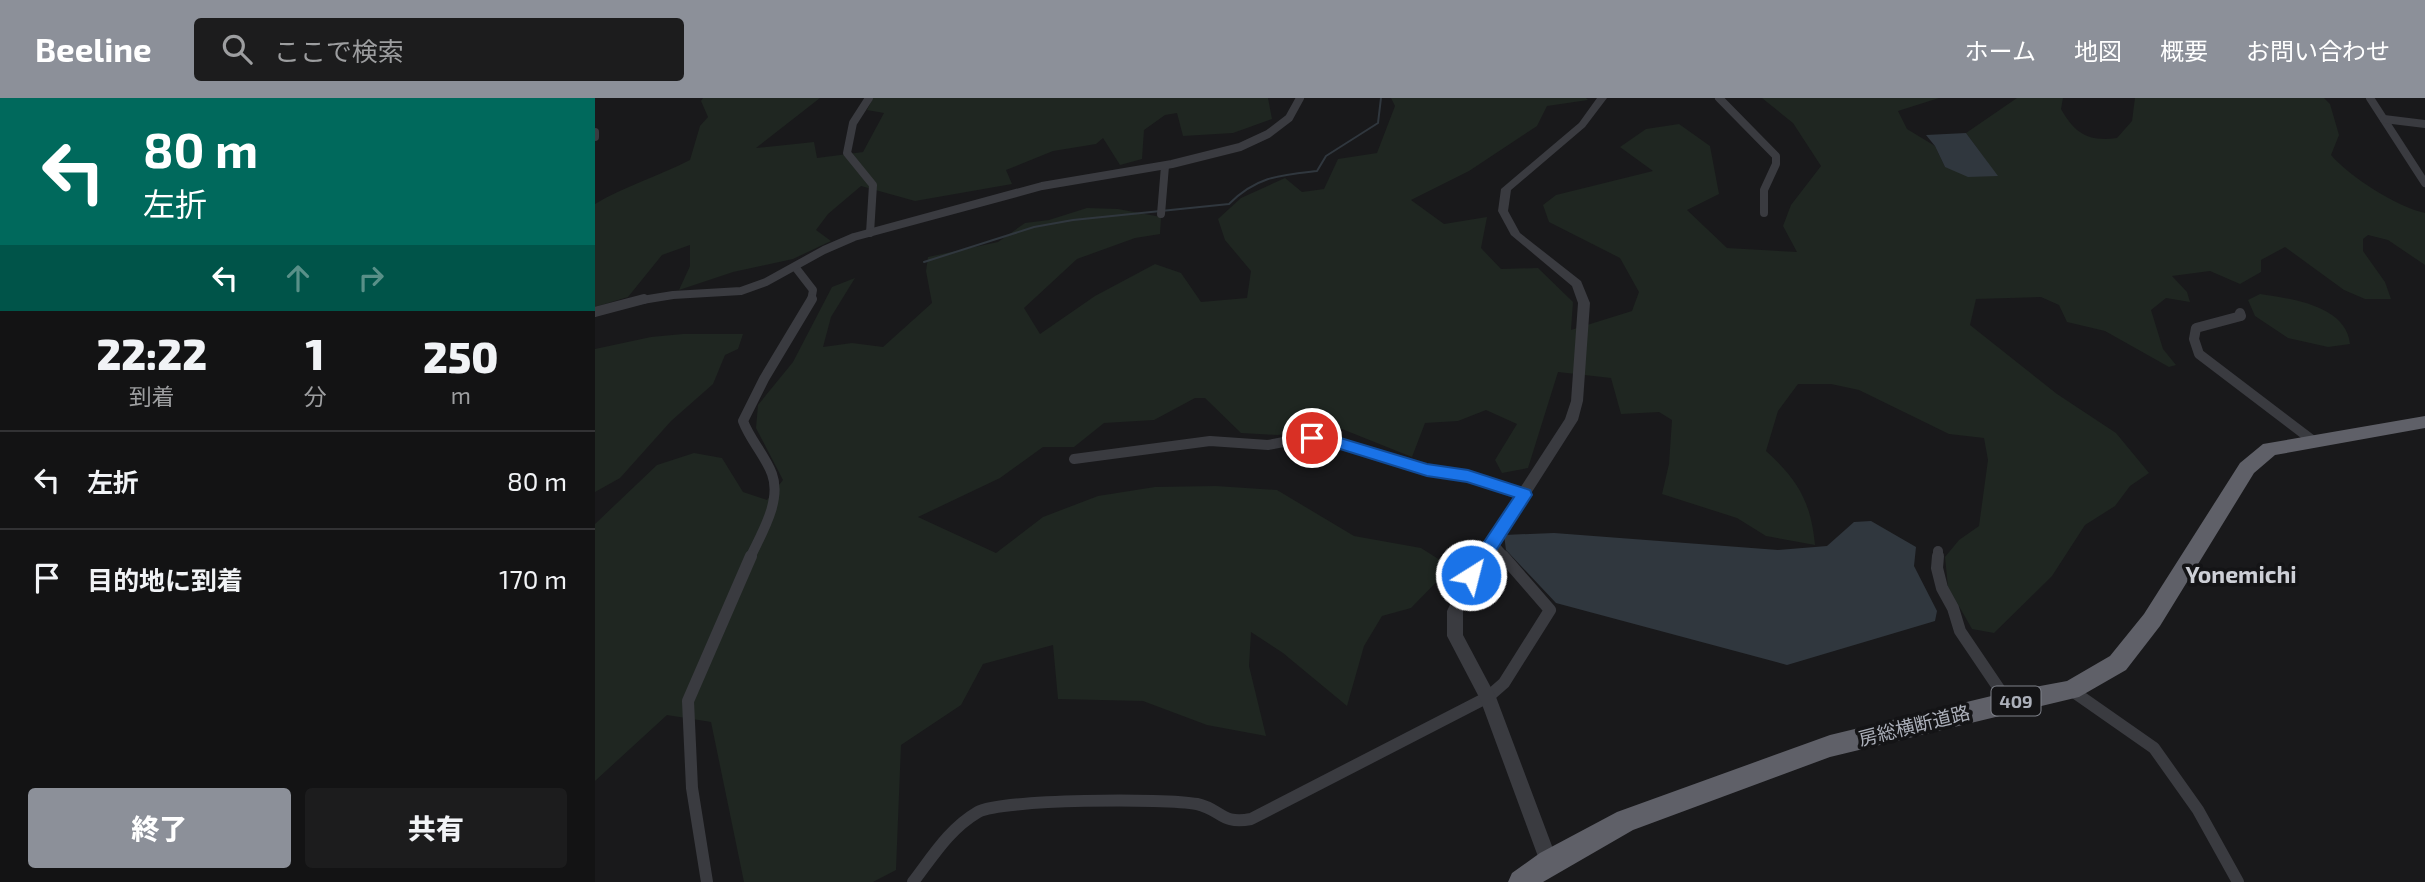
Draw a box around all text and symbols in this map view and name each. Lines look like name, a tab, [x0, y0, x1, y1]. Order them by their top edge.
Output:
search box	[194, 18, 684, 81]
text: Beeline	[35, 29, 152, 69]
icon: search	[218, 30, 256, 68]
text: ここで検索	[274, 35, 404, 66]
text: ホーム	[1965, 36, 2036, 65]
text: 地図	[2074, 36, 2122, 65]
text: 概要	[2160, 36, 2208, 65]
text: お問い合わせ	[2246, 36, 2390, 65]
text: 80 m	[143, 119, 258, 178]
icon: left	[28, 126, 119, 217]
text: 左折	[143, 184, 207, 222]
icon: left	[206, 259, 244, 297]
icon: ahead	[279, 259, 317, 297]
icon: right	[352, 259, 390, 297]
text: 22:22	[96, 328, 207, 378]
text: 1	[306, 328, 324, 378]
text: 250	[423, 331, 498, 381]
text: m	[451, 381, 471, 409]
text: 到着	[129, 382, 175, 410]
text: 分	[303, 382, 326, 410]
pin	[1282, 408, 1342, 468]
icon: arrive	[1293, 419, 1331, 457]
icon: left	[28, 461, 66, 499]
text: 80 m	[507, 465, 567, 496]
text: 左折	[87, 466, 139, 497]
position arrow	[1434, 538, 1508, 612]
icon: arrive	[28, 559, 66, 597]
district label: Yonemichi	[2185, 560, 2297, 588]
text: 170 m	[499, 563, 567, 594]
text: 目的地に到着	[87, 564, 243, 595]
road number: 409	[1991, 686, 2041, 716]
street label: 房総横断道路	[1856, 700, 1972, 750]
button: 終了	[28, 788, 291, 868]
button: 共有	[305, 788, 567, 868]

